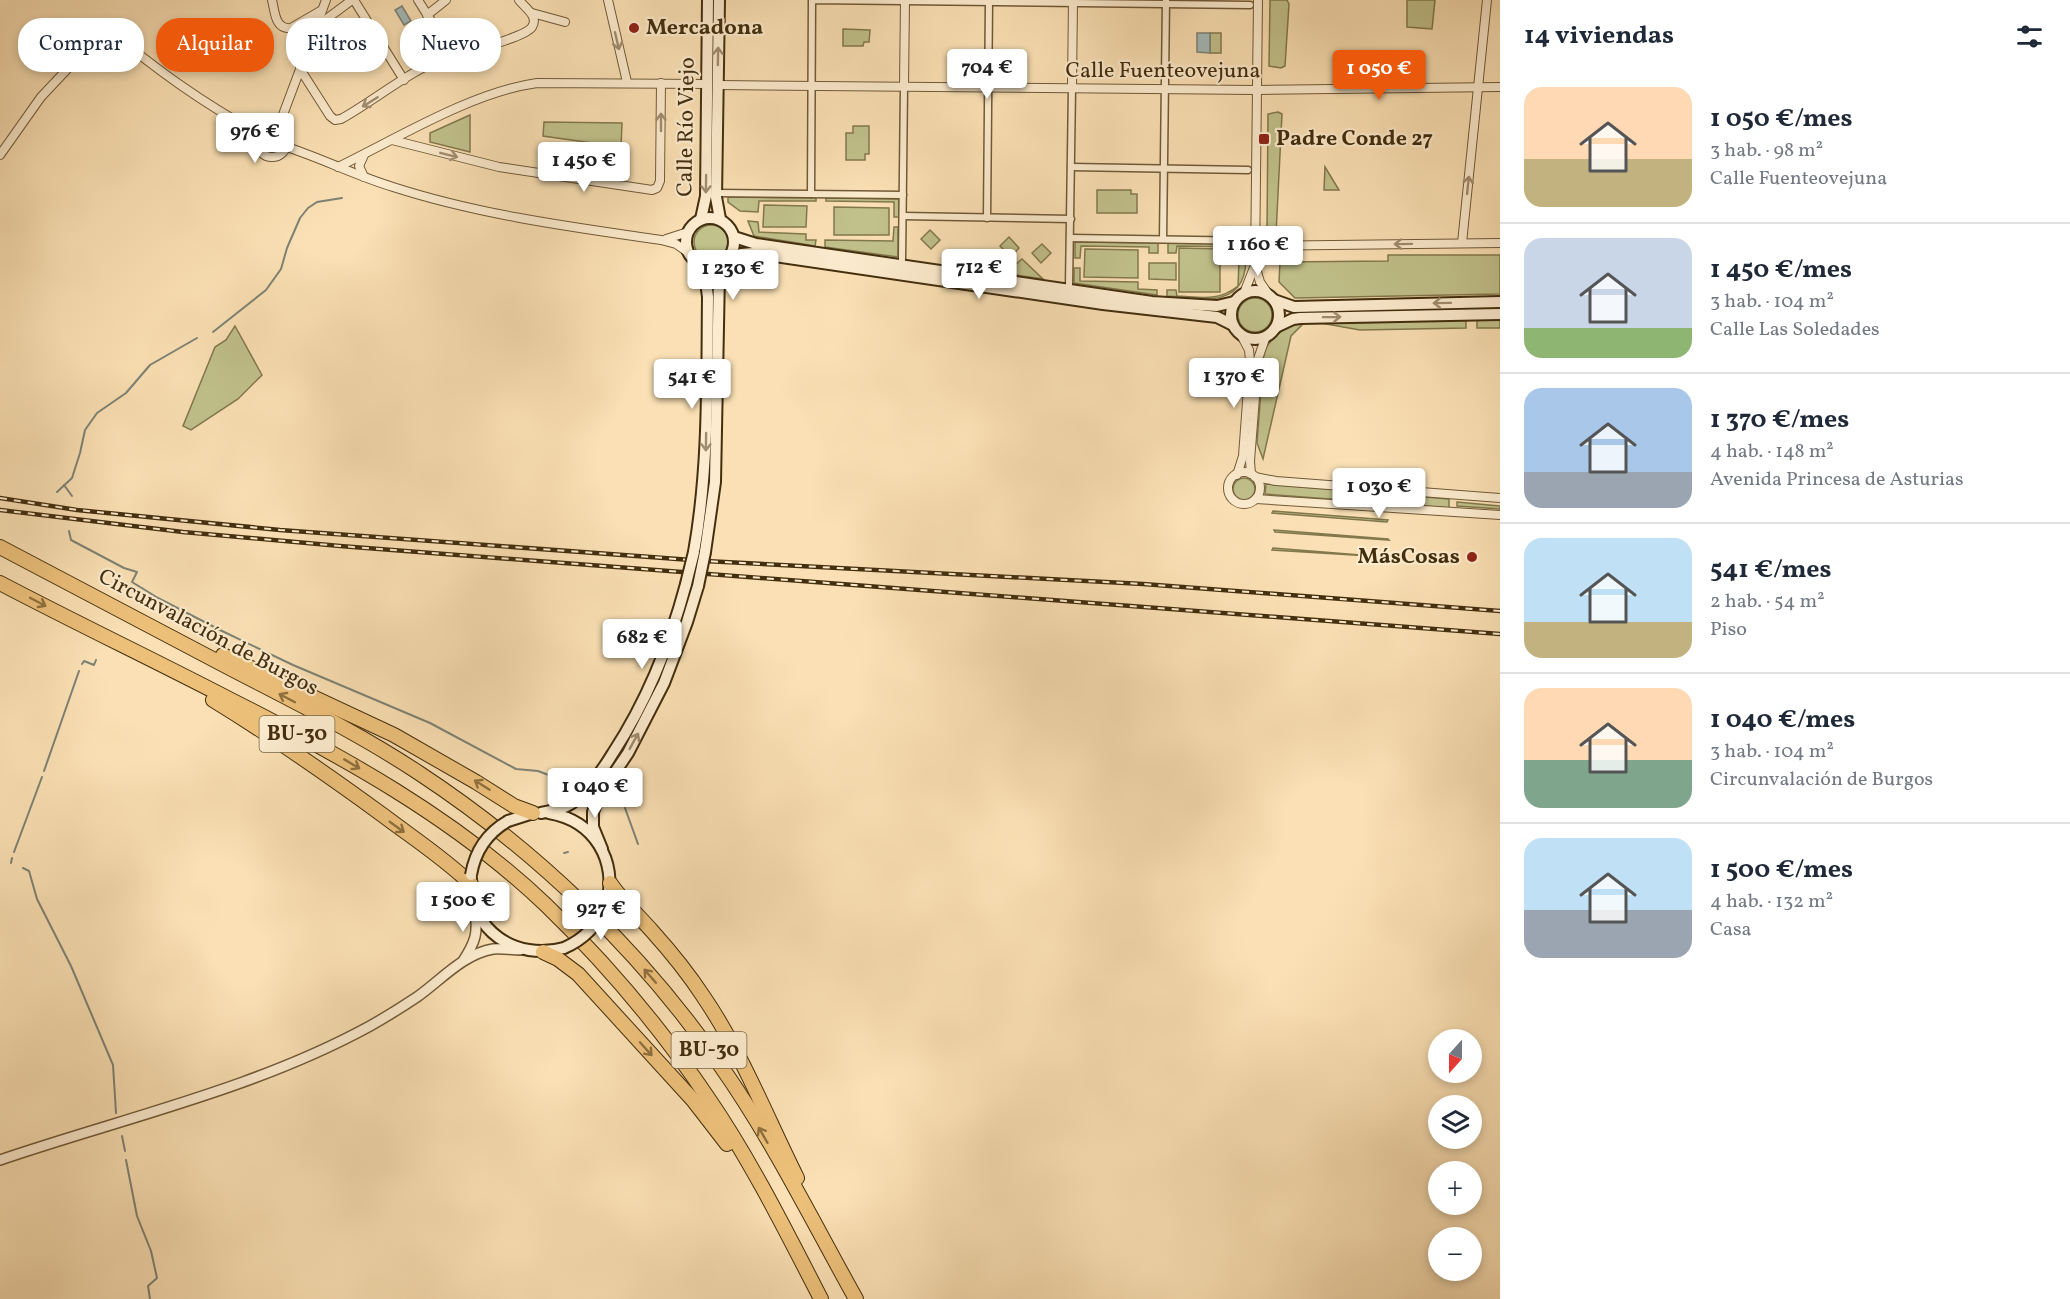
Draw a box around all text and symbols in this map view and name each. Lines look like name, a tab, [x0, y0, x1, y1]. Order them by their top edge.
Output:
place label: Mercadona	[646, 13, 763, 44]
chip: Comprar	[18, 18, 144, 72]
chip: Alquilar	[156, 18, 274, 72]
chip: Filtros	[286, 18, 388, 72]
chip: Nuevo	[400, 18, 501, 72]
text: 14 viviendas	[1524, 18, 1674, 54]
icon: filters	[2013, 20, 2046, 53]
marker: Mercadona	[627, 21, 641, 35]
one-way arrow	[612, 31, 623, 50]
one-way arrow	[712, 47, 724, 67]
pin: 704 €	[945, 49, 1029, 100]
pin: 1 050 €	[1324, 50, 1434, 101]
text: 704 €	[961, 54, 1013, 82]
text: 1 050 €	[1347, 55, 1411, 83]
street label: Calle Fuenteovejuna	[1066, 56, 1261, 87]
street label: Calle Río Viejo	[670, 57, 704, 197]
one-way arrow	[362, 96, 379, 108]
text: 1 050 €/mes	[1710, 101, 1853, 137]
icon: home	[1572, 111, 1644, 183]
one-way arrow	[655, 112, 667, 132]
pin: 976 €	[213, 113, 297, 164]
text: 976 €	[230, 118, 280, 146]
place label: Padre Conde 27	[1276, 124, 1433, 155]
marker: Padre Conde 27	[1257, 132, 1271, 146]
text: 3 hab. · 98 m²	[1710, 137, 1823, 165]
pin: 1 450 €	[529, 142, 639, 193]
text: 1 450 €	[552, 147, 616, 175]
one-way arrow	[439, 150, 458, 162]
text: Calle Fuenteovejuna	[1710, 165, 1887, 193]
one-way arrow	[700, 174, 712, 194]
one-way arrow	[1463, 175, 1474, 195]
pin: 1 160 €	[1203, 226, 1313, 277]
text: 1 160 €	[1227, 231, 1289, 259]
one-way arrow	[1394, 238, 1414, 249]
pin: 712 €	[937, 249, 1021, 300]
pin: 1 230 €	[678, 250, 788, 301]
text: 1 450 €/mes	[1710, 252, 1852, 288]
text: 712 €	[956, 254, 1002, 282]
text: 1 230 €	[701, 255, 765, 283]
icon: home	[1572, 262, 1644, 334]
text: 3 hab. · 104 m²	[1710, 288, 1834, 316]
one-way arrow	[1432, 298, 1452, 309]
one-way arrow	[1322, 312, 1342, 323]
text: Calle Las Soledades	[1710, 316, 1880, 344]
pin: 1 370 €	[1179, 358, 1289, 409]
pin: 541 €	[650, 359, 734, 410]
text: 1 370 €	[1203, 363, 1265, 391]
text: 541 €	[668, 364, 716, 392]
text: 1 370 €/mes	[1710, 402, 1849, 438]
icon: home	[1572, 412, 1644, 484]
one-way arrow	[700, 432, 712, 452]
text: 4 hab. · 148 m²	[1710, 438, 1834, 466]
text: Avenida Princesa de Asturias	[1710, 466, 1963, 494]
pin: 1 030 €	[1324, 468, 1434, 519]
text: 1 030 €	[1346, 473, 1412, 501]
place label: MásCosas	[1358, 542, 1460, 573]
marker: MásCosas	[1465, 550, 1479, 564]
text: 541 €/mes	[1710, 552, 1832, 588]
street label: Circunvalación de Burgos	[92, 562, 324, 704]
icon: home	[1572, 562, 1644, 634]
text: 2 hab. · 54 m²	[1710, 588, 1825, 616]
one-way arrow	[28, 597, 46, 609]
text: Piso	[1710, 616, 1747, 644]
pin: 682 €	[600, 619, 684, 670]
text: 682 €	[617, 624, 667, 652]
one-way arrow	[279, 692, 297, 703]
text: 1 040 €/mes	[1710, 702, 1855, 738]
icon: home	[1572, 712, 1644, 784]
road number: BU-30	[260, 716, 334, 752]
one-way arrow	[628, 733, 640, 750]
text: 3 hab. · 104 m²	[1710, 738, 1834, 766]
one-way arrow	[343, 759, 360, 771]
text: Circunvalación de Burgos	[1710, 766, 1933, 794]
pin: 1 040 €	[540, 768, 650, 819]
text: 1 040 €	[562, 773, 628, 801]
one-way arrow	[474, 779, 491, 791]
one-way arrow	[389, 820, 405, 833]
text: 1 500 €/mes	[1710, 852, 1853, 888]
icon: home	[1572, 862, 1644, 934]
pin: 1 500 €	[408, 882, 518, 933]
text: 1 500 €	[430, 887, 496, 915]
text: 4 hab. · 132 m²	[1710, 888, 1833, 916]
pin: 927 €	[559, 890, 643, 941]
text: 927 €	[576, 895, 626, 923]
text: Casa	[1710, 916, 1752, 944]
one-way arrow	[643, 969, 657, 984]
north arrow	[1428, 1029, 1482, 1083]
map controls	[1428, 1029, 1482, 1281]
road number: BU-30	[672, 1032, 746, 1068]
one-way arrow	[639, 1041, 653, 1056]
button: layers	[1428, 1095, 1482, 1149]
one-way arrow	[757, 1127, 769, 1144]
button: +	[1428, 1161, 1482, 1215]
button: −	[1428, 1227, 1482, 1281]

